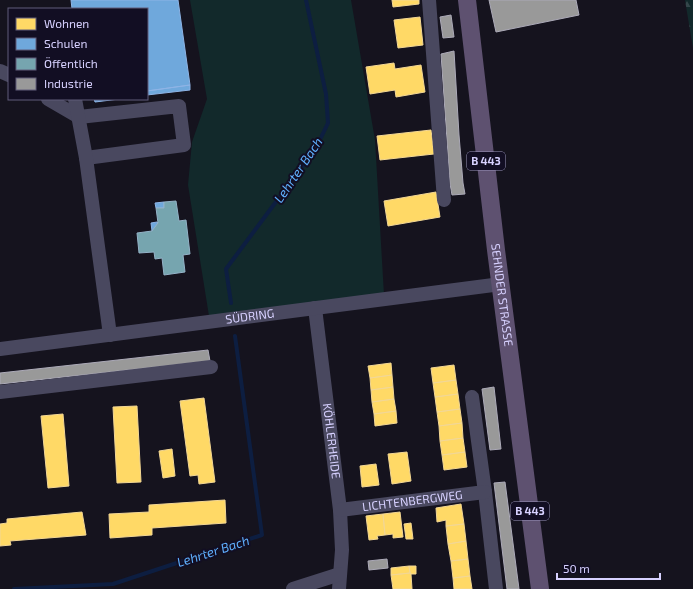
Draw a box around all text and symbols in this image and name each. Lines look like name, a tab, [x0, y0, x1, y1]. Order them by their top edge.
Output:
legend	[8, 8, 148, 100]
text: Wohnen	[44, 16, 89, 30]
text: Schulen	[44, 36, 87, 50]
text: Öffentlich	[44, 56, 98, 70]
text: Industrie	[44, 76, 93, 90]
water label: Lehrter Bach	[270, 134, 326, 206]
road number: B 443	[467, 152, 505, 170]
street label: SEHNDER STRASSE	[489, 243, 516, 347]
street label: SÜDRING	[224, 305, 275, 326]
street label: KÖHLERHEIDE	[321, 402, 344, 480]
street label: LICHTENBERGWEG	[361, 487, 463, 513]
road number: B 443	[511, 502, 549, 520]
water label: Lehrter Bach	[175, 532, 251, 570]
scale bar	[557, 555, 660, 581]
text: 50 m	[563, 561, 590, 575]

